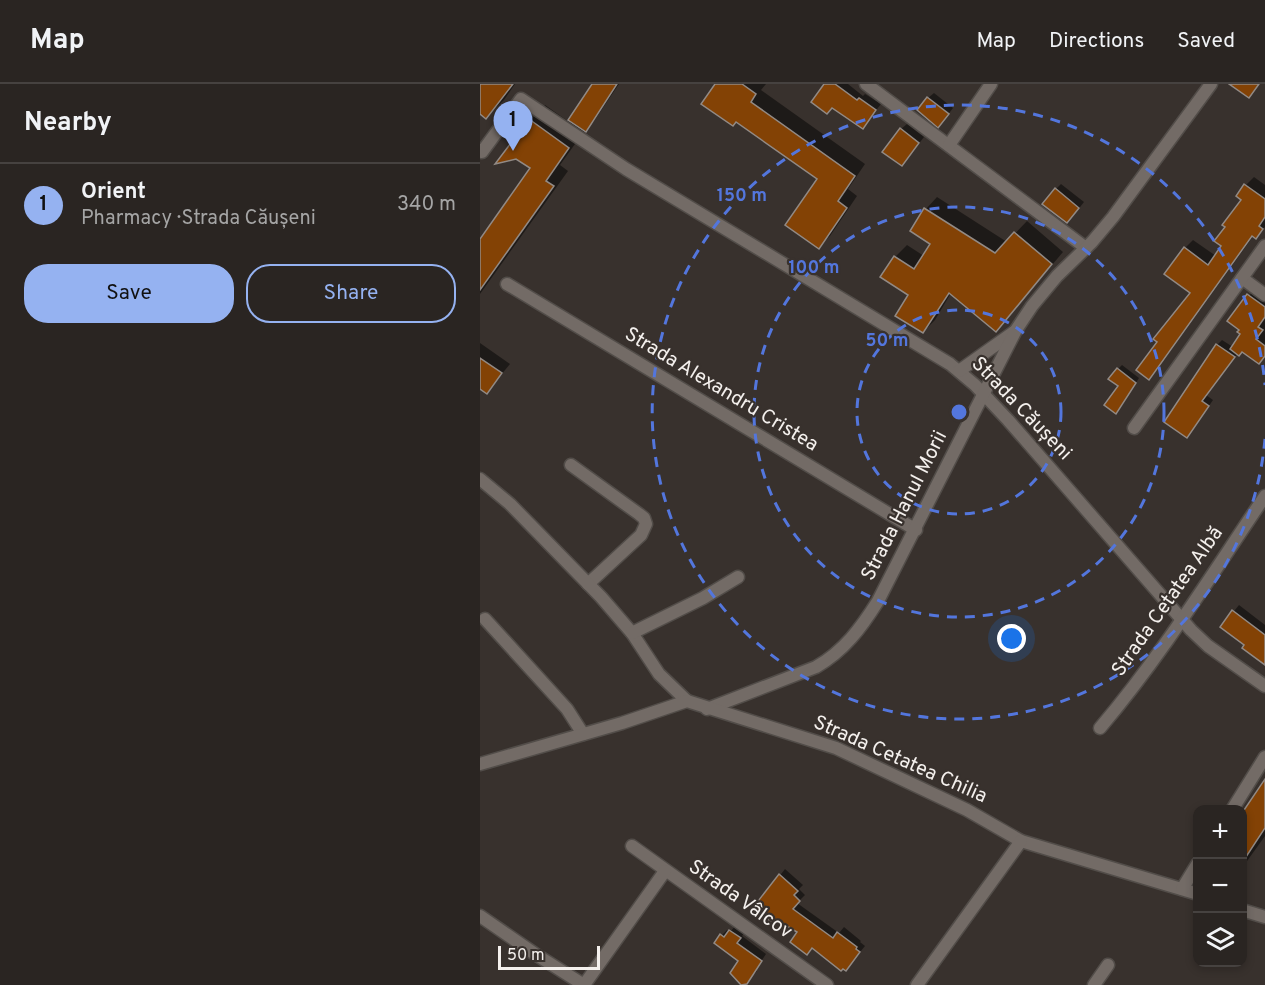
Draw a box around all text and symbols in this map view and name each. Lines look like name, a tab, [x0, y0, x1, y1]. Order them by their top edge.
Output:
text: Map	[30, 23, 85, 59]
text: Map	[976, 28, 1016, 55]
text: Directions	[1049, 28, 1144, 55]
text: Saved	[1177, 28, 1235, 55]
pin: 1	[494, 101, 532, 151]
text: Nearby	[24, 107, 112, 140]
text: Orient	[81, 179, 146, 206]
text: 150 m	[717, 185, 767, 208]
text: 1	[40, 192, 48, 218]
text: 340 m	[397, 192, 456, 218]
text: Pharmacy · Strada Căușeni	[81, 206, 316, 232]
text: 100 m	[788, 257, 840, 280]
button: Save	[24, 264, 234, 323]
button: Share	[246, 264, 456, 323]
street label: Strada Alexandru Cristea	[619, 322, 823, 458]
text: 50 m	[865, 330, 909, 353]
street label: Strada Căușeni	[965, 352, 1077, 466]
centre of rings	[949, 402, 969, 422]
street label: Strada Hanul Morii	[856, 427, 954, 585]
street label: Strada Cetatea Albă	[1106, 522, 1230, 682]
your location	[997, 624, 1026, 653]
street label: Strada Cetatea Chilia	[809, 710, 991, 810]
map controls	[1193, 805, 1247, 967]
button: +	[1193, 805, 1247, 859]
street label: Strada Vâlcov	[683, 855, 797, 945]
button: −	[1193, 859, 1247, 913]
button: layers	[1193, 913, 1247, 967]
scale bar	[498, 943, 600, 970]
text: 50 m	[507, 946, 545, 966]

